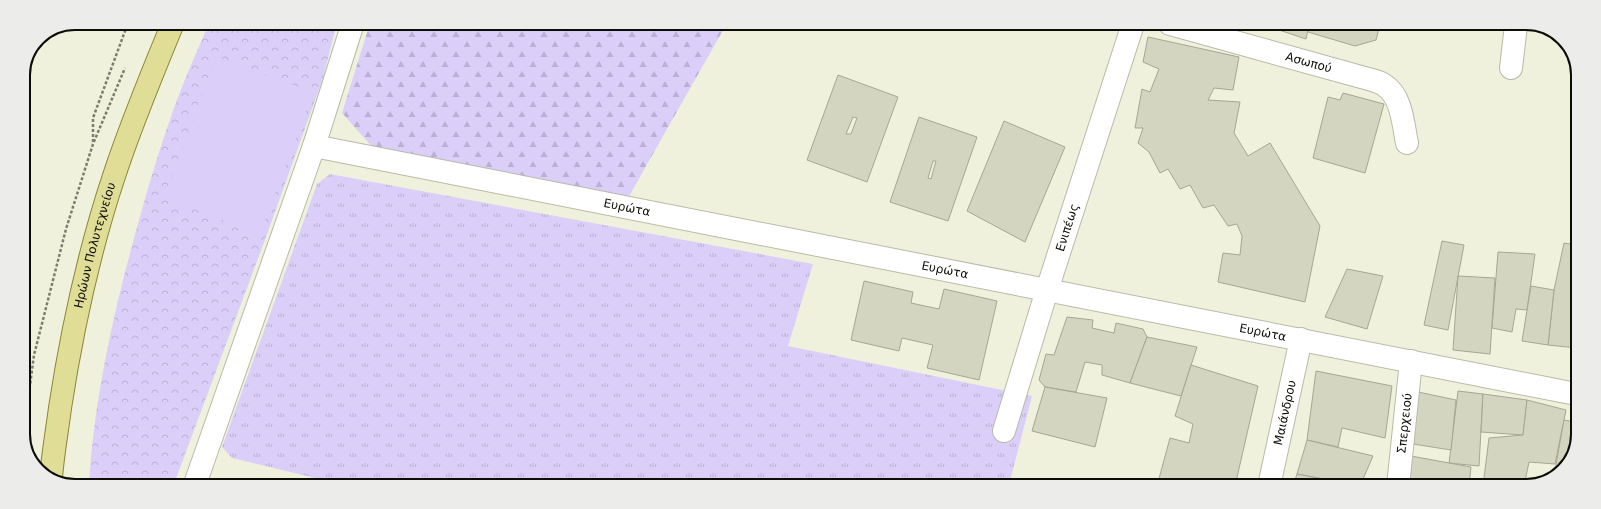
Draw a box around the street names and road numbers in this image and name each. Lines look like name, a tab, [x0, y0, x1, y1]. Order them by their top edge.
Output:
street label: Ασωπού	[1284, 49, 1334, 76]
street label: Ηρώων Πολυτεχνείου	[71, 180, 118, 310]
street label: Ευρώτα	[602, 196, 652, 219]
street label: Ενιπέως	[1053, 202, 1081, 253]
street label: Ευρώτα	[920, 259, 970, 281]
street label: Ευρώτα	[1238, 321, 1288, 344]
street label: Μαιάνδρου	[1271, 379, 1299, 447]
street label: Σπερχειού	[1394, 392, 1415, 454]

